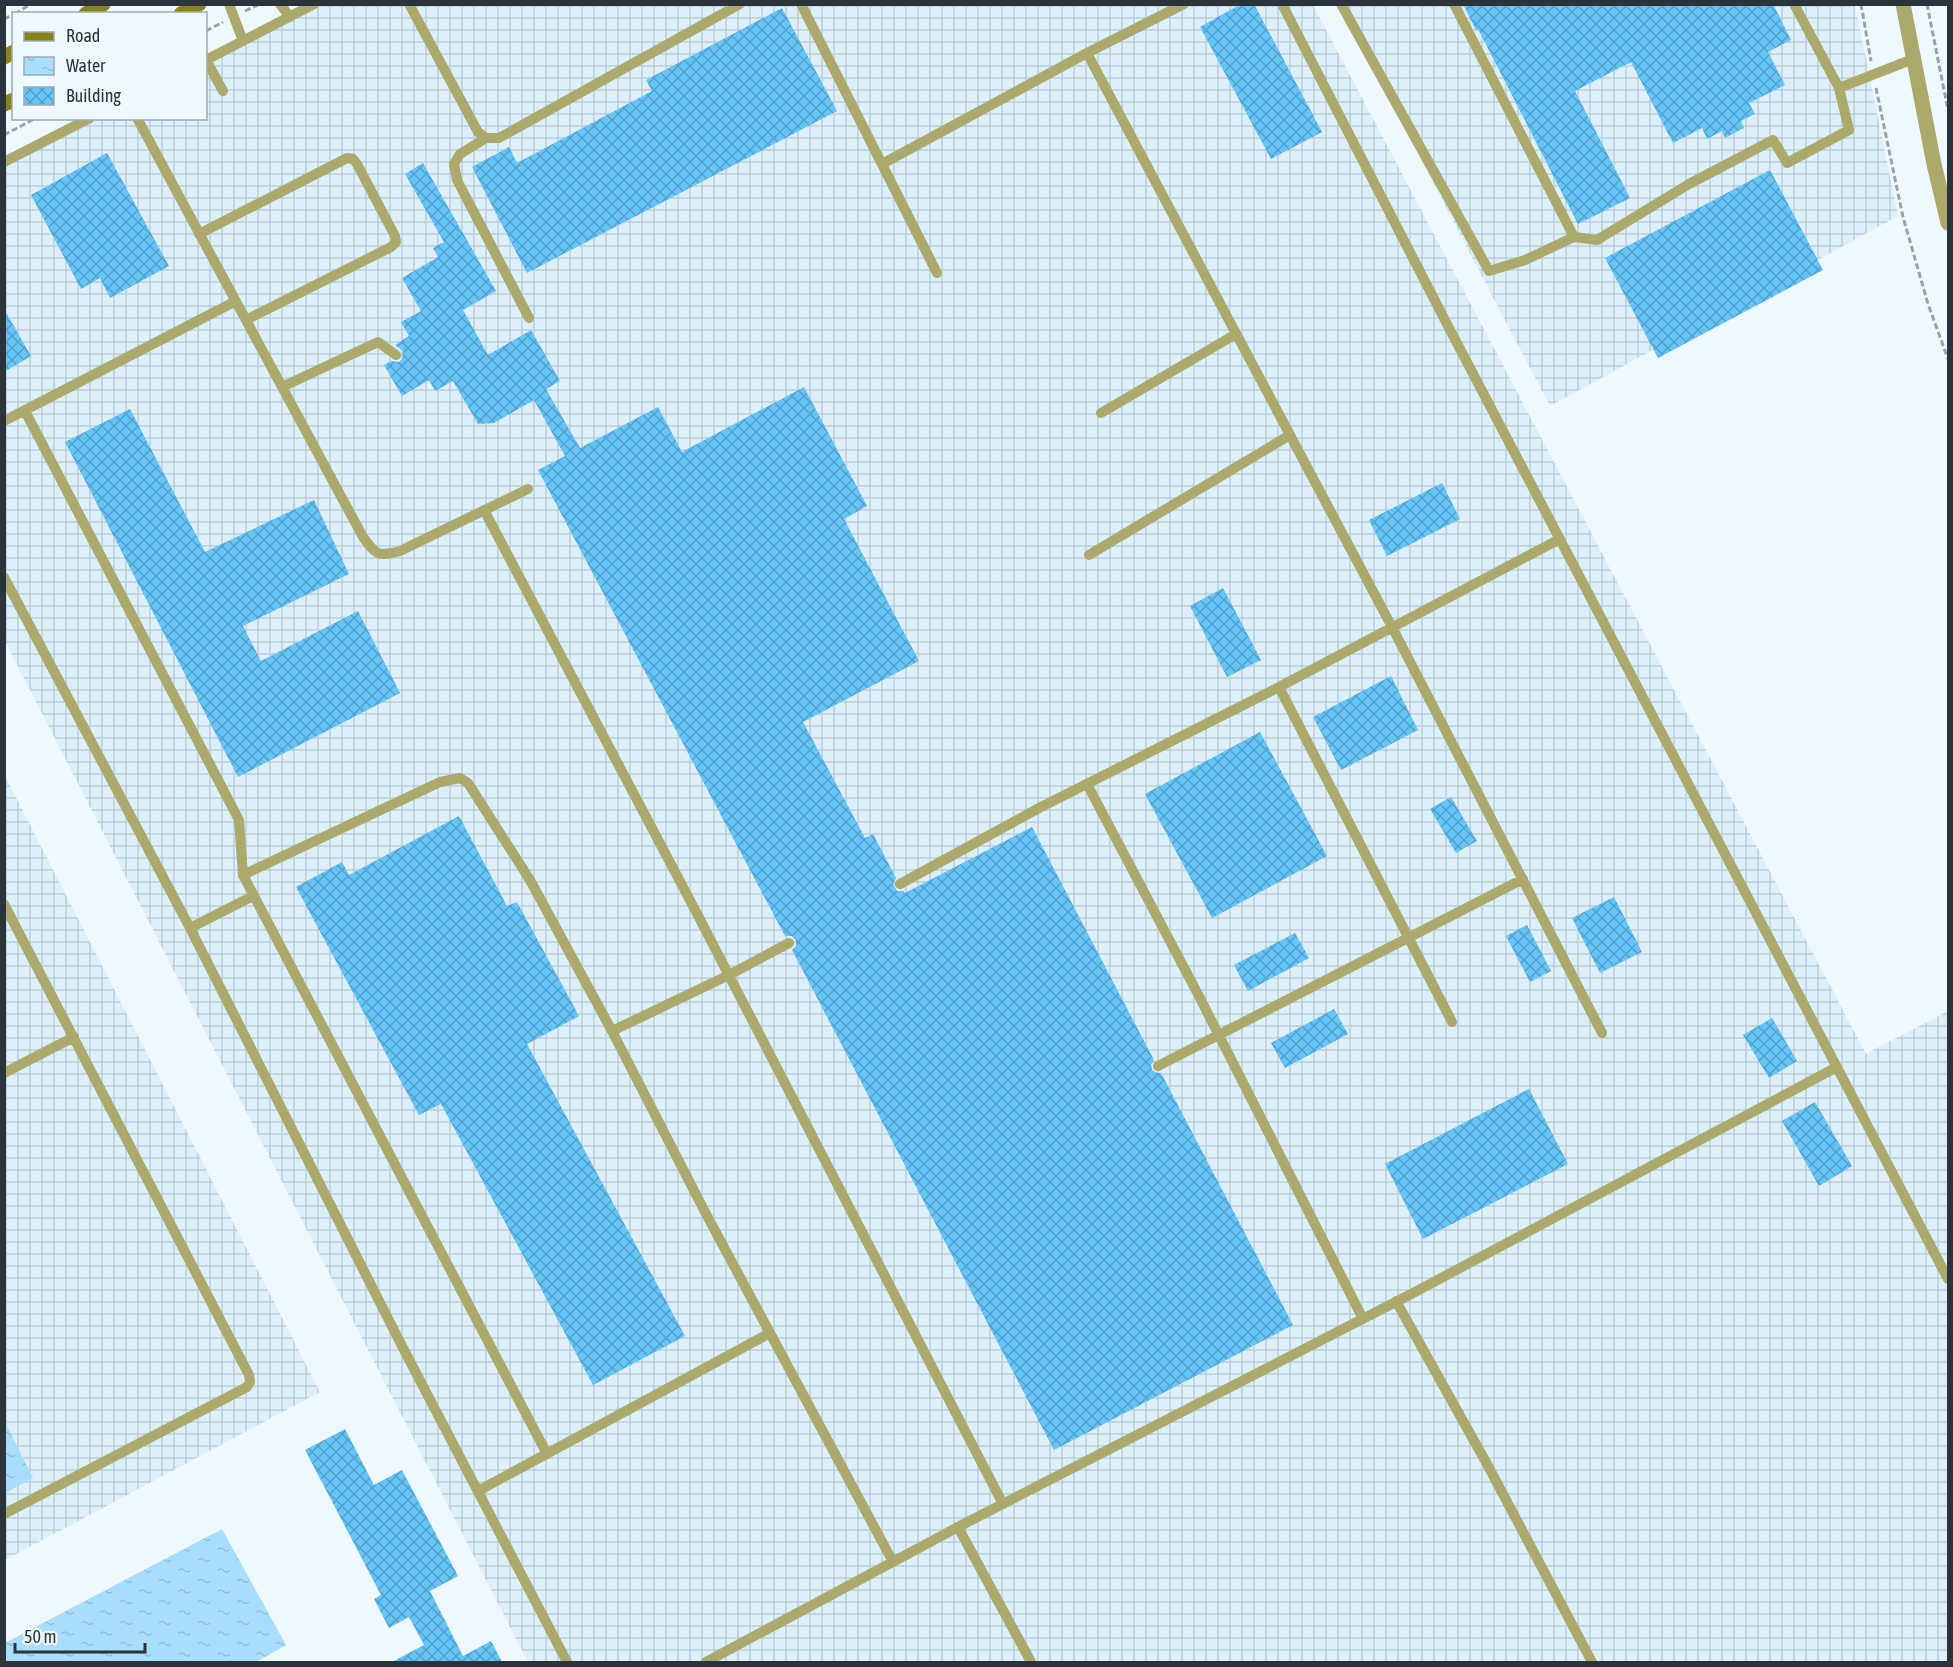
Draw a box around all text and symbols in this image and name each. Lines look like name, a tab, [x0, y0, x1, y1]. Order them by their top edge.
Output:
legend	[12, 12, 207, 120]
text: Road	[66, 25, 100, 46]
text: Water	[66, 55, 106, 76]
text: Building	[66, 85, 121, 106]
scale bar	[15, 1616, 146, 1654]
text: 50 m	[24, 1626, 56, 1647]

